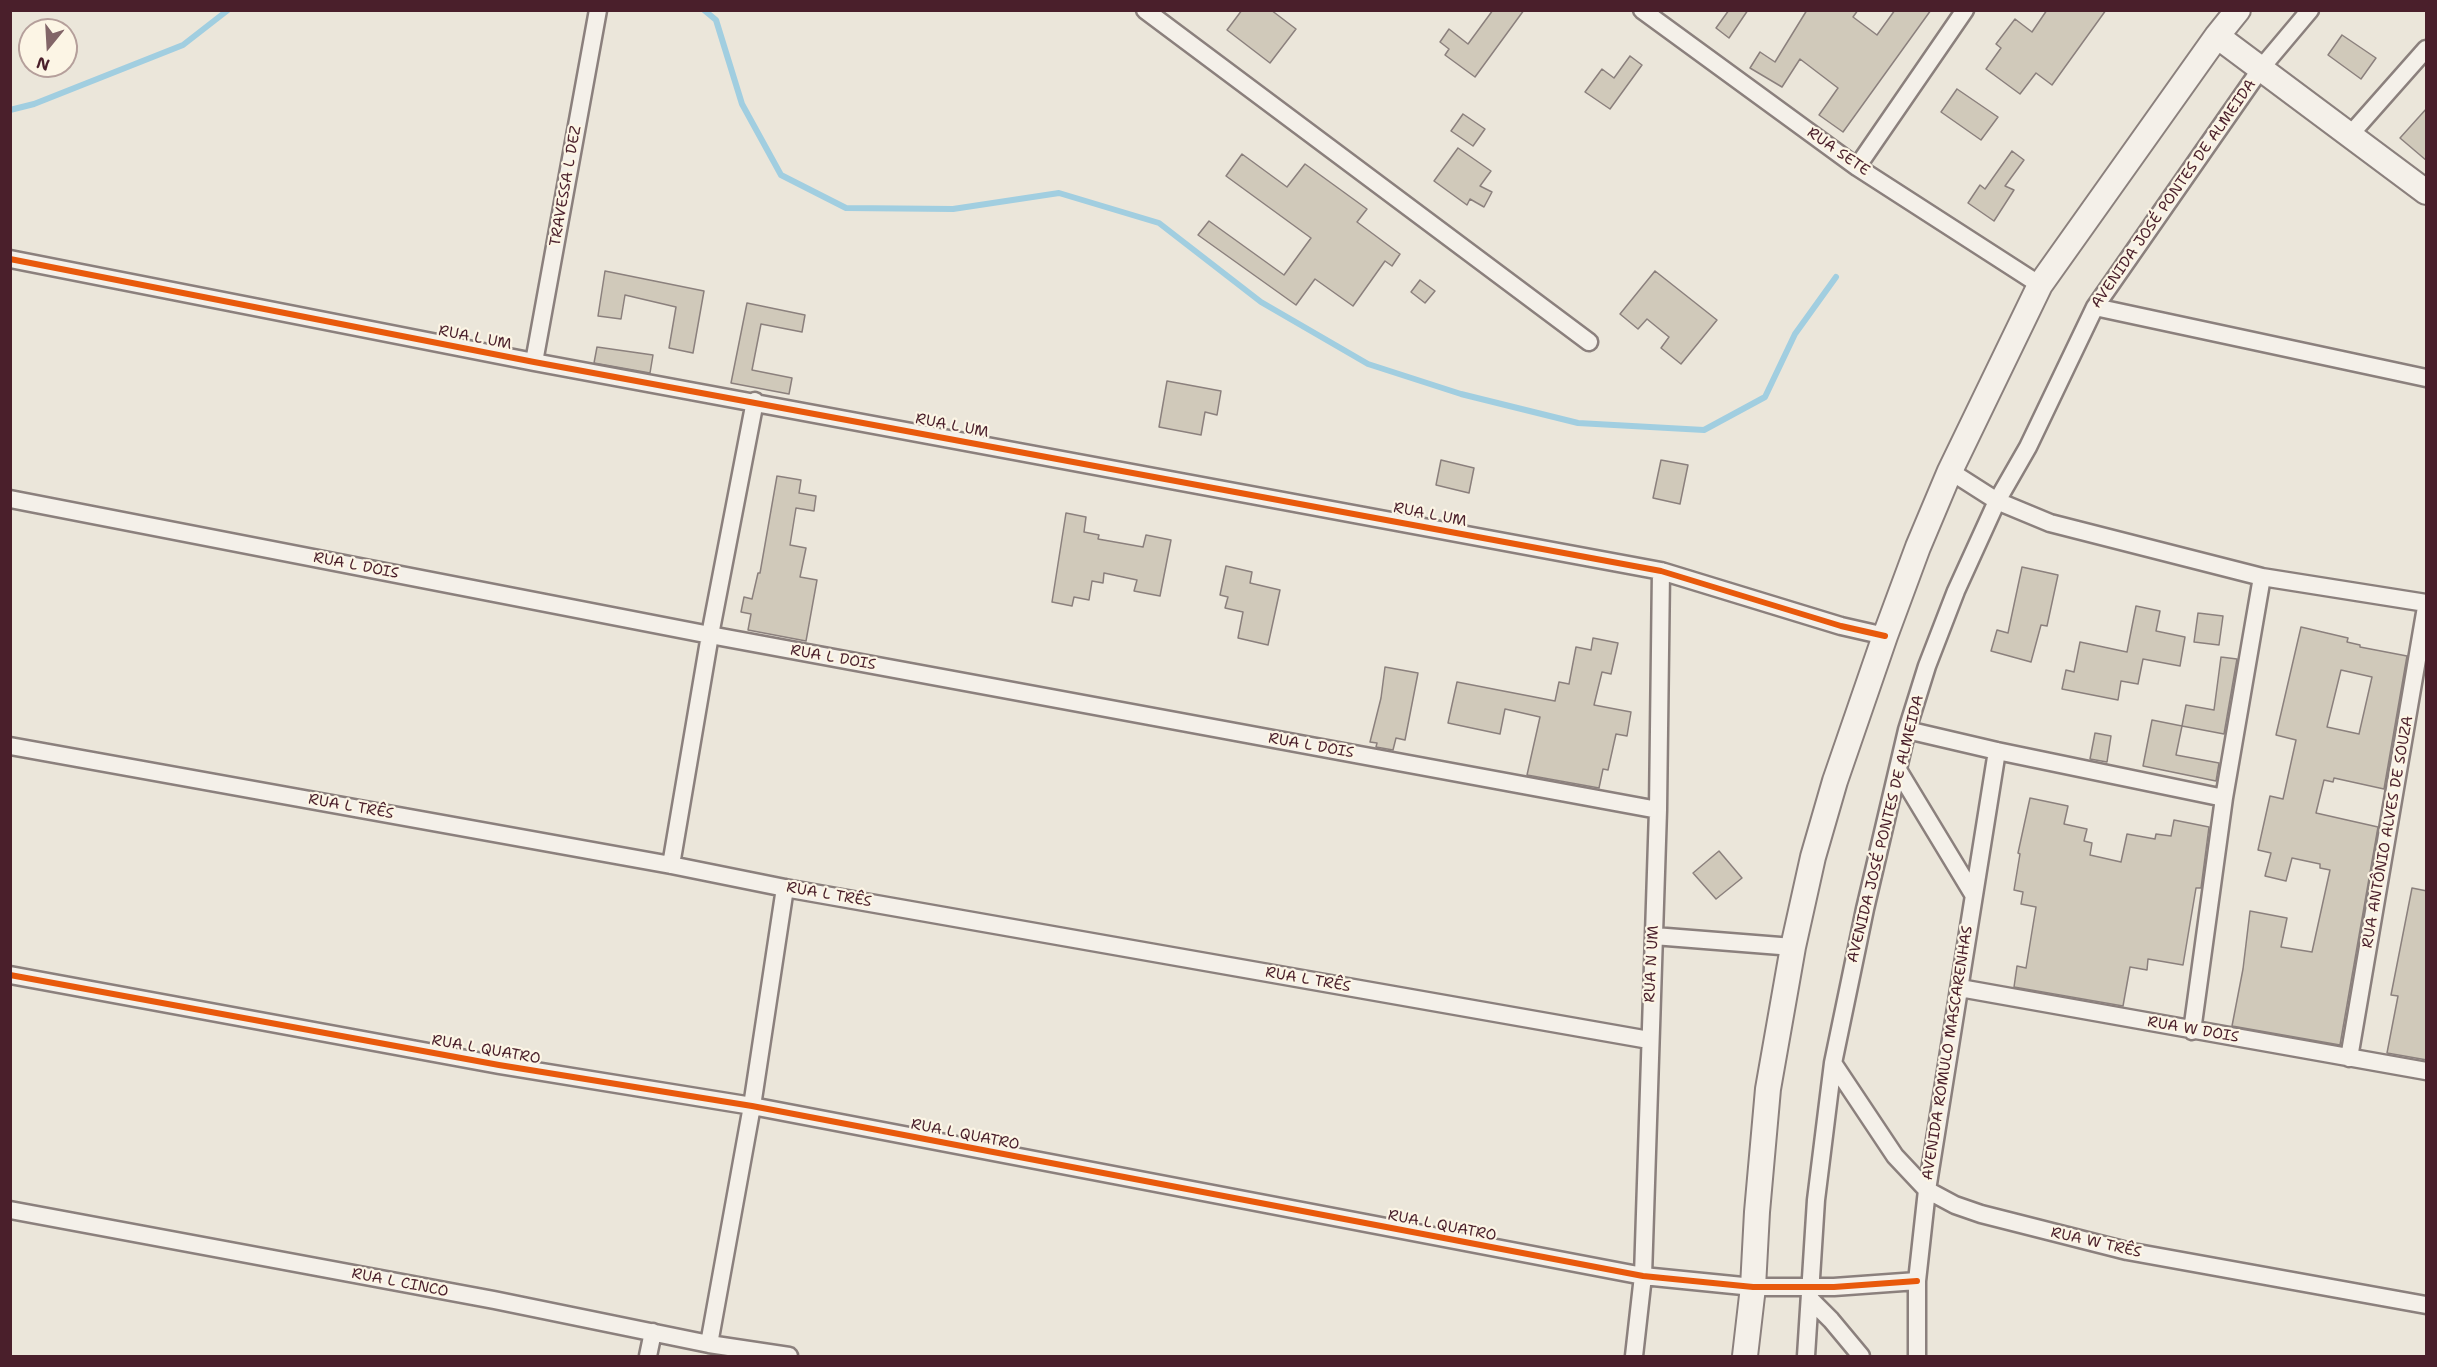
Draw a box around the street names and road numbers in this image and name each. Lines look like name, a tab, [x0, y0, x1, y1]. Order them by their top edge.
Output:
street label: AVENIDA JOSÉ PONTES DE ALMEIDA	[2088, 76, 2260, 312]
street label: TRAVESSA L DEZ	[547, 124, 585, 248]
street label: RUA SETE	[1803, 124, 1873, 180]
street label: RUA L UM	[437, 322, 513, 354]
street label: RUA L UM	[914, 410, 990, 442]
street label: RUA L UM	[1392, 499, 1468, 531]
street label: RUA L DOIS	[312, 549, 400, 583]
street label: RUA L DOIS	[789, 642, 877, 674]
street label: AVENIDA JOSÉ PONTES DE ALMEIDA	[1844, 693, 1928, 965]
street label: RUA ANTÔNIO ALVES DE SOUZA	[2359, 714, 2417, 950]
street label: RUA L DOIS	[1267, 730, 1355, 762]
street label: RUA L TRÊS	[307, 791, 395, 823]
street label: RUA L TRÊS	[785, 879, 873, 911]
street label: AVENIDA ROMULO MASCARENHAS	[1919, 924, 1977, 1182]
street label: RUA N UM	[1641, 925, 1663, 1003]
street label: RUA L TRÊS	[1264, 964, 1352, 996]
street label: RUA W DOIS	[2146, 1013, 2240, 1047]
street label: RUA L QUATRO	[430, 1032, 542, 1068]
street label: RUA L QUATRO	[909, 1116, 1021, 1154]
street label: RUA L QUATRO	[1386, 1207, 1498, 1245]
street label: RUA W TRÊS	[2049, 1224, 2143, 1262]
street label: RUA L CINCO	[350, 1265, 450, 1301]

